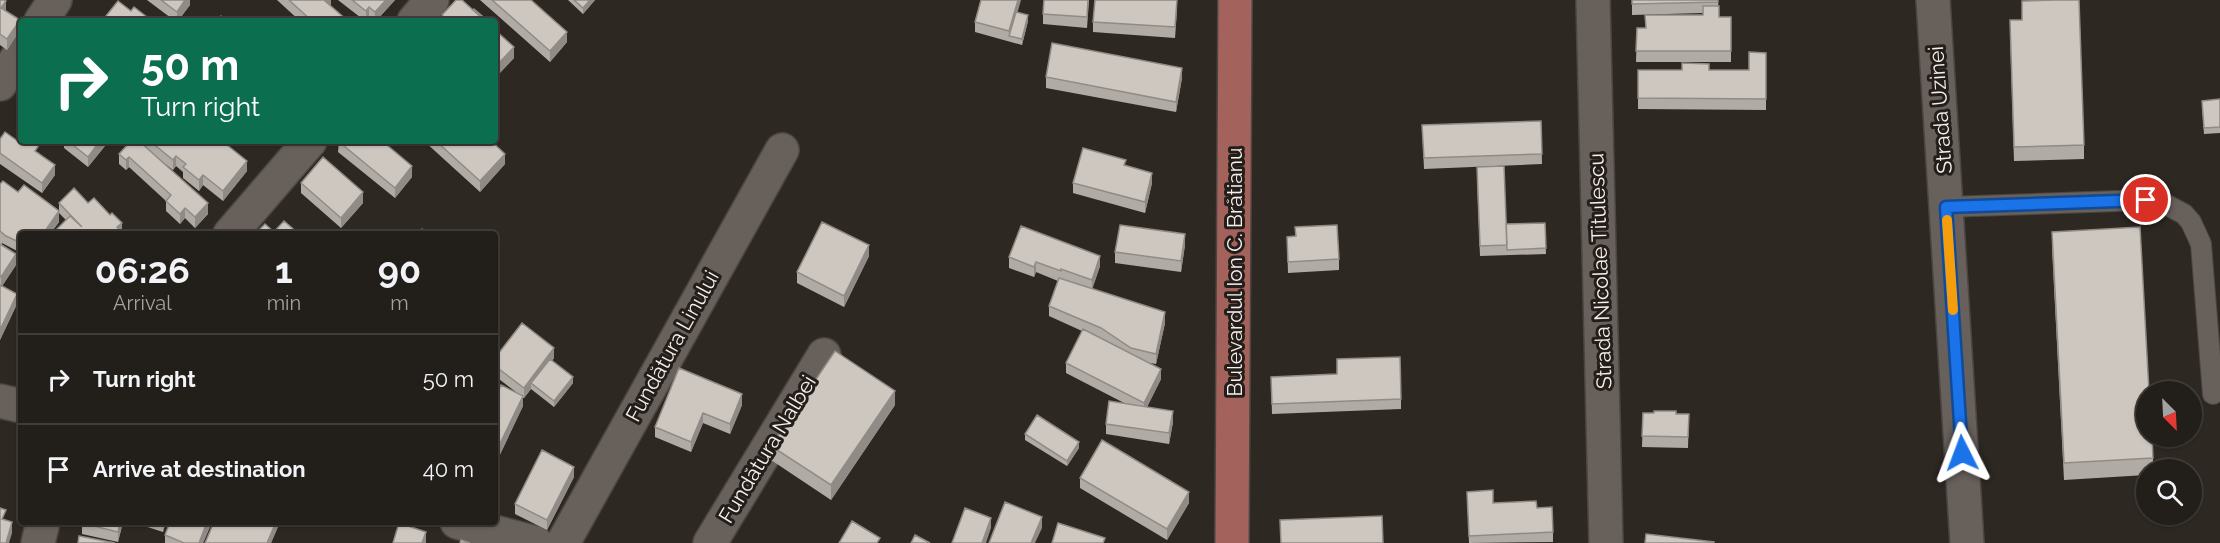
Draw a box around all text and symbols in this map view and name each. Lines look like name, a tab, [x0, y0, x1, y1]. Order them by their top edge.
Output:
text: 50 m	[141, 41, 239, 90]
icon: right	[42, 42, 120, 120]
street label: Strada Uzinei	[1923, 45, 1957, 175]
text: Turn right	[141, 91, 260, 122]
street label: Bulevardul Ion C. Brătianu	[1222, 148, 1247, 396]
street label: Strada Nicolae Titulescu	[1583, 153, 1617, 389]
pin	[2120, 174, 2171, 225]
icon: arrive	[2129, 183, 2162, 216]
text: 06:26	[95, 249, 190, 291]
text: 1	[275, 249, 293, 291]
text: 90	[378, 249, 421, 291]
street label: Fundătura Linului	[620, 266, 724, 426]
text: Arrival	[113, 291, 172, 315]
text: min	[267, 291, 301, 315]
text: m	[390, 291, 409, 315]
icon: right	[42, 363, 75, 396]
text: Turn right	[93, 366, 196, 392]
text: 50 m	[423, 366, 474, 392]
street label: Fundătura Nalbei	[713, 371, 821, 527]
north arrow	[2136, 381, 2202, 447]
map controls	[2136, 381, 2202, 525]
position arrow	[1930, 421, 1994, 485]
icon: arrive	[42, 453, 75, 486]
text: Arrive at destination	[93, 456, 306, 482]
text: 40 m	[423, 456, 474, 482]
button: search	[2136, 459, 2202, 525]

